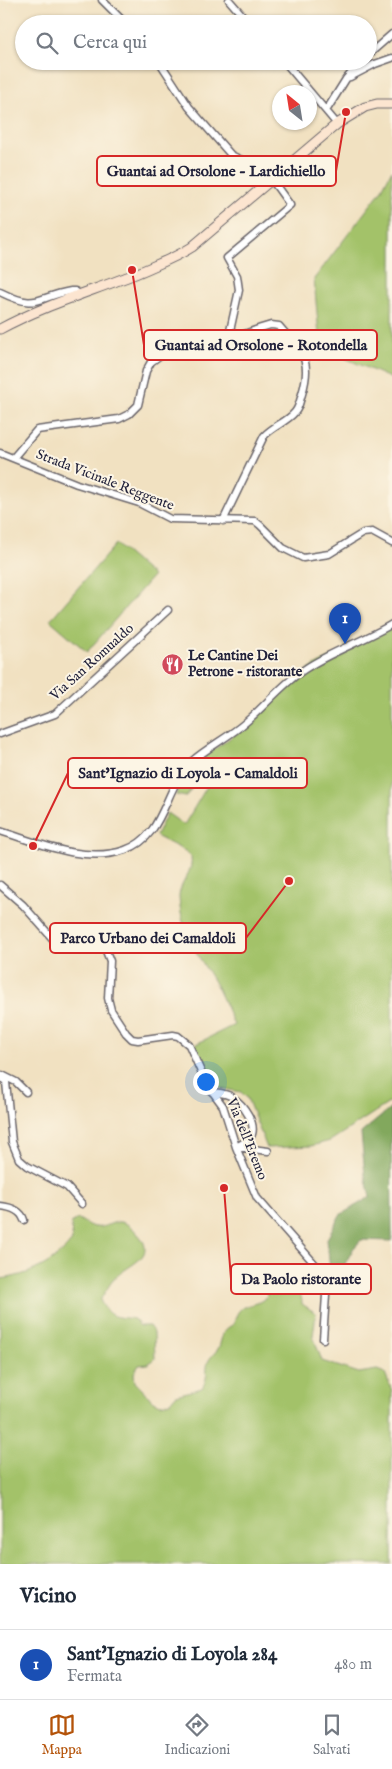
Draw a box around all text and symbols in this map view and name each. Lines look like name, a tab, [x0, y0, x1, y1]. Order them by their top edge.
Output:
search box	[15, 15, 377, 70]
icon: search	[33, 29, 61, 57]
text: Cerca qui	[73, 31, 147, 55]
north arrow	[272, 85, 317, 130]
callout: Guantai ad Orsolone - Lardichiello	[97, 156, 336, 186]
text: Guantai ad Orsolone - Lardichiello	[107, 162, 325, 181]
callout: Guantai ad Orsolone - Rotondella	[144, 330, 377, 360]
text: Guantai ad Orsolone - Rotondella	[155, 336, 368, 355]
street label: Strada Vicinale Reggente	[33, 445, 177, 515]
pin: 1	[329, 603, 361, 644]
street label: Via San Romualdo	[46, 619, 138, 705]
place label: Le Cantine Dei Petrone - ristorante	[188, 647, 303, 681]
restaurant icon: Le Cantine Dei Petrone - ristorante	[160, 652, 184, 676]
callout: Sant'Ignazio di Loyola - Camaldoli	[68, 758, 307, 788]
text: Sant'Ignazio di Loyola - Camaldoli	[78, 764, 298, 783]
callout: Parco Urbano dei Camaldoli	[50, 923, 246, 953]
text: Parco Urbano dei Camaldoli	[60, 929, 236, 948]
your location	[193, 1069, 219, 1095]
street label: Via dell'Eremo	[222, 1094, 272, 1183]
callout: Da Paolo ristorante	[231, 1264, 371, 1294]
text: Da Paolo ristorante	[241, 1270, 361, 1289]
text: Vicino	[20, 1583, 76, 1610]
text: Sant'Ignazio di Loyola 284	[67, 1643, 277, 1667]
text: 1	[33, 1655, 39, 1675]
text: 480 m	[334, 1655, 372, 1675]
text: Fermata	[67, 1667, 122, 1687]
tab: Mappa	[41, 1711, 82, 1759]
tab: Indicazioni	[165, 1711, 230, 1759]
tab: Salvati	[313, 1711, 351, 1759]

